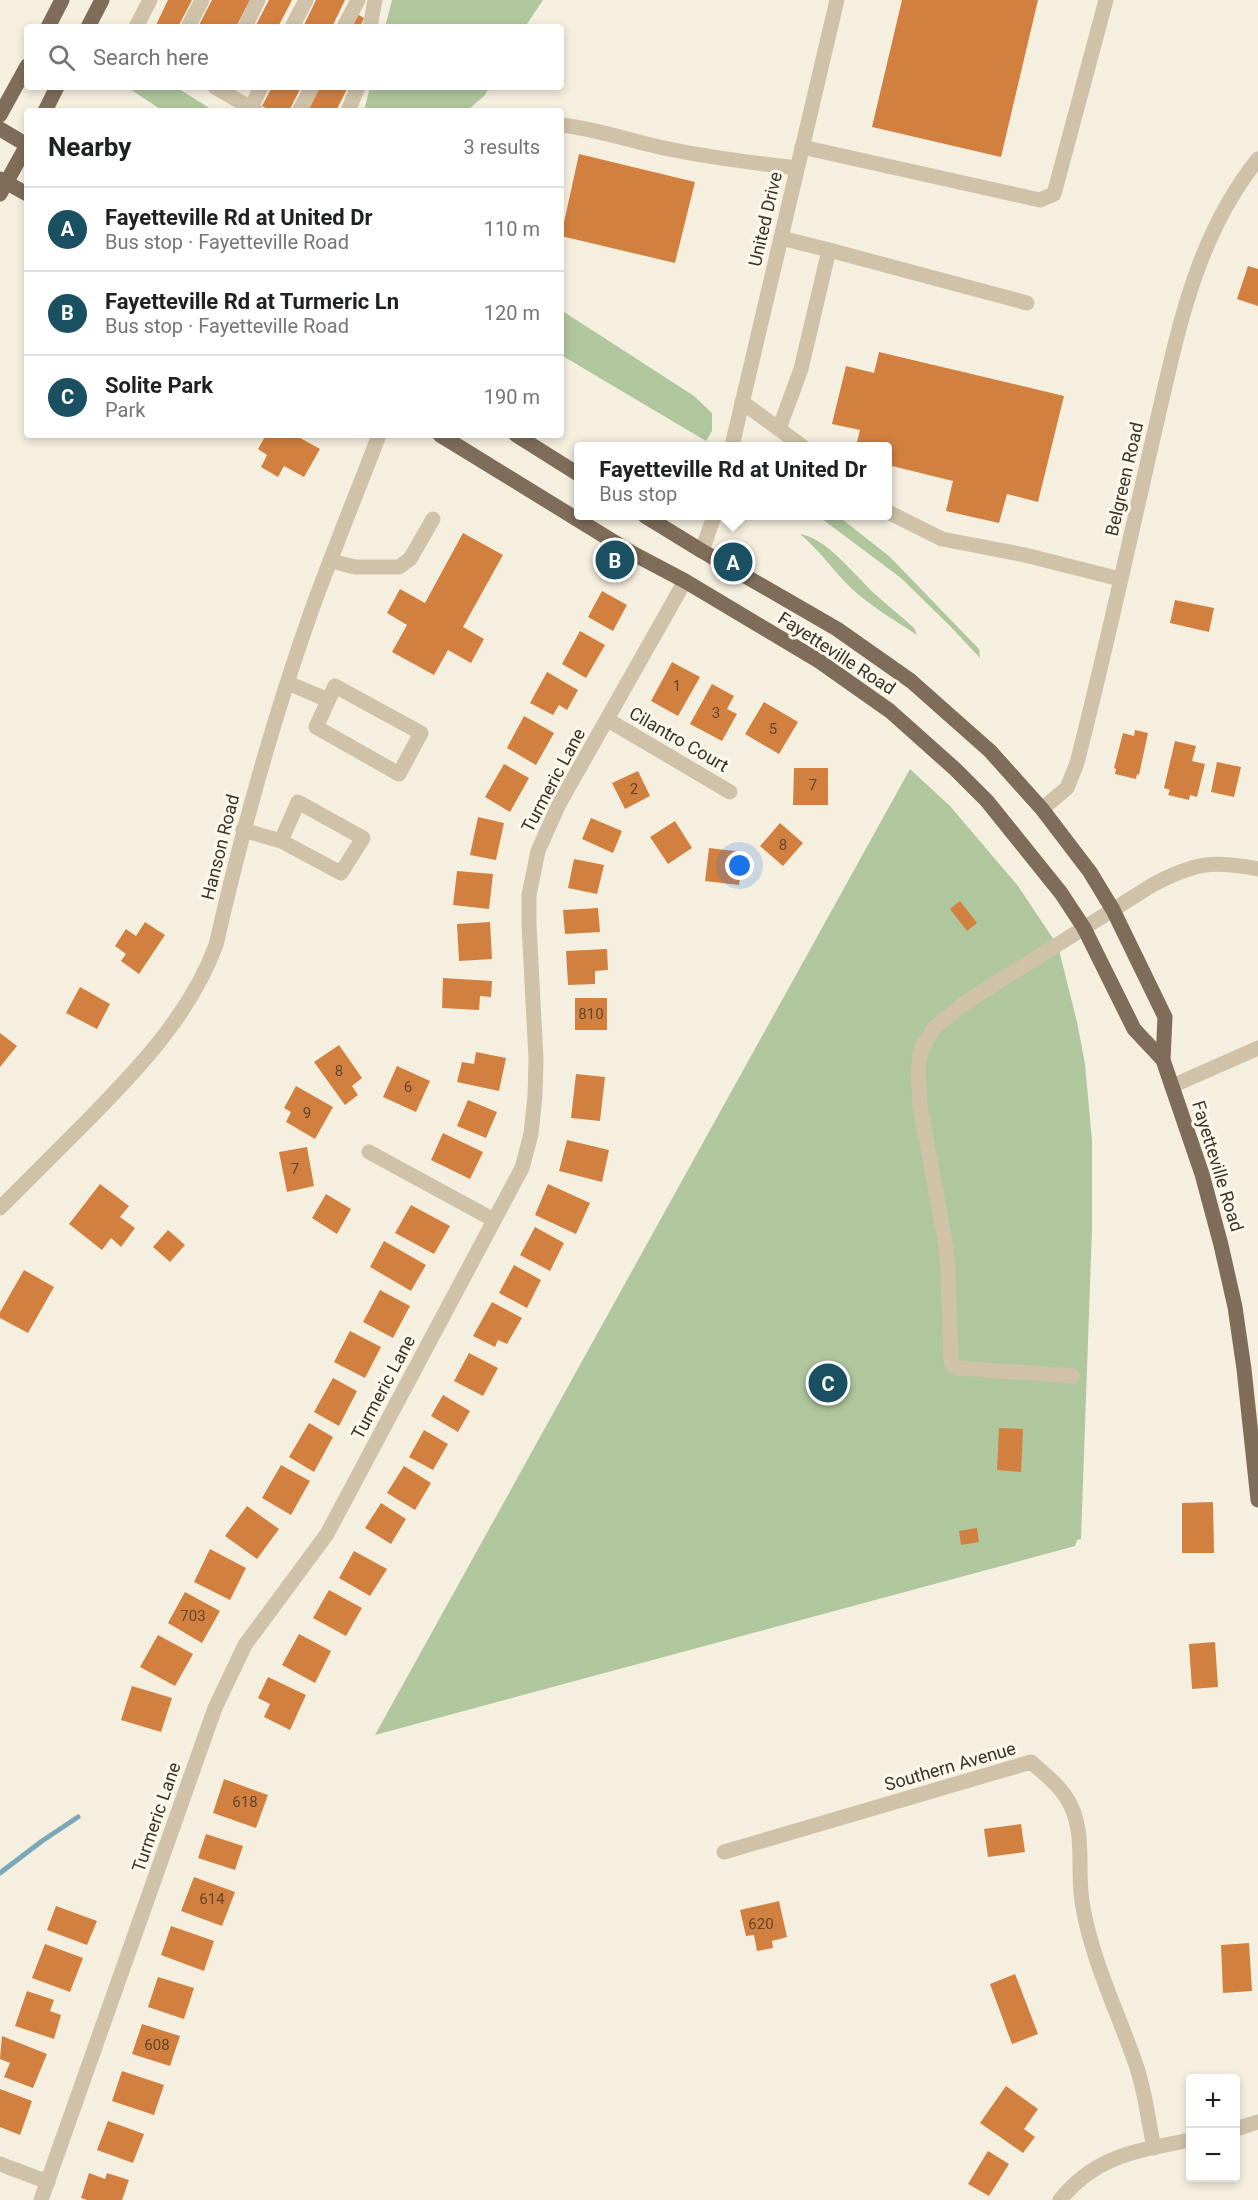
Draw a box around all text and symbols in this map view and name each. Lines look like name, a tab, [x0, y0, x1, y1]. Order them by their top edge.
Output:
search box	[24, 24, 564, 90]
icon: search	[45, 41, 78, 74]
text: Search here	[93, 45, 209, 70]
text: Nearby	[48, 132, 131, 162]
text: 3 results	[464, 135, 540, 159]
street label: United Drive	[744, 170, 786, 268]
text: Fayetteville Rd at United Dr	[105, 205, 373, 230]
text: A	[61, 217, 74, 241]
text: 110 m	[484, 217, 540, 241]
text: Bus stop · Fayetteville Road	[105, 230, 349, 254]
text: Fayetteville Rd at Turmeric Ln	[105, 289, 399, 314]
text: B	[61, 301, 74, 325]
text: 120 m	[484, 301, 540, 325]
text: Bus stop · Fayetteville Road	[105, 314, 349, 338]
text: Solite Park	[105, 373, 213, 398]
text: C	[61, 385, 74, 409]
text: 190 m	[484, 385, 540, 409]
text: Park	[105, 398, 145, 422]
street label: Belgreen Road	[1101, 420, 1147, 538]
popup	[574, 442, 892, 520]
text: Fayetteville Rd at United Dr	[599, 457, 867, 482]
text: Bus stop	[599, 482, 677, 506]
pin: B	[596, 538, 634, 582]
pin: A	[714, 540, 752, 584]
street label: Fayetteville Road	[774, 607, 900, 699]
house number: 1	[673, 677, 681, 695]
street label: Cilantro Court	[626, 702, 732, 776]
house number: 3	[712, 704, 720, 722]
house number: 5	[769, 720, 777, 738]
street label: Turmeric Lane	[517, 724, 589, 836]
house number: 7	[809, 776, 817, 794]
house number: 2	[630, 780, 638, 798]
street label: Hanson Road	[197, 792, 243, 902]
house number: 8	[779, 836, 787, 854]
your location	[725, 851, 754, 880]
house number: 810	[578, 1005, 604, 1023]
house number: 8	[335, 1062, 343, 1080]
house number: 6	[404, 1078, 412, 1096]
street label: Fayetteville Road	[1188, 1098, 1248, 1234]
house number: 9	[303, 1104, 311, 1122]
house number: 7	[291, 1160, 299, 1178]
street label: Turmeric Lane	[347, 1331, 419, 1443]
pin: C	[808, 1360, 848, 1406]
house number: 703	[180, 1607, 206, 1625]
street label: Southern Avenue	[882, 1737, 1018, 1795]
street label: Turmeric Lane	[127, 1759, 185, 1875]
house number: 618	[232, 1793, 258, 1811]
house number: 614	[199, 1890, 225, 1908]
house number: 620	[748, 1915, 774, 1933]
house number: 608	[144, 2036, 170, 2054]
map controls	[1186, 2074, 1240, 2182]
button: +	[1186, 2074, 1240, 2128]
button: −	[1186, 2128, 1240, 2182]

